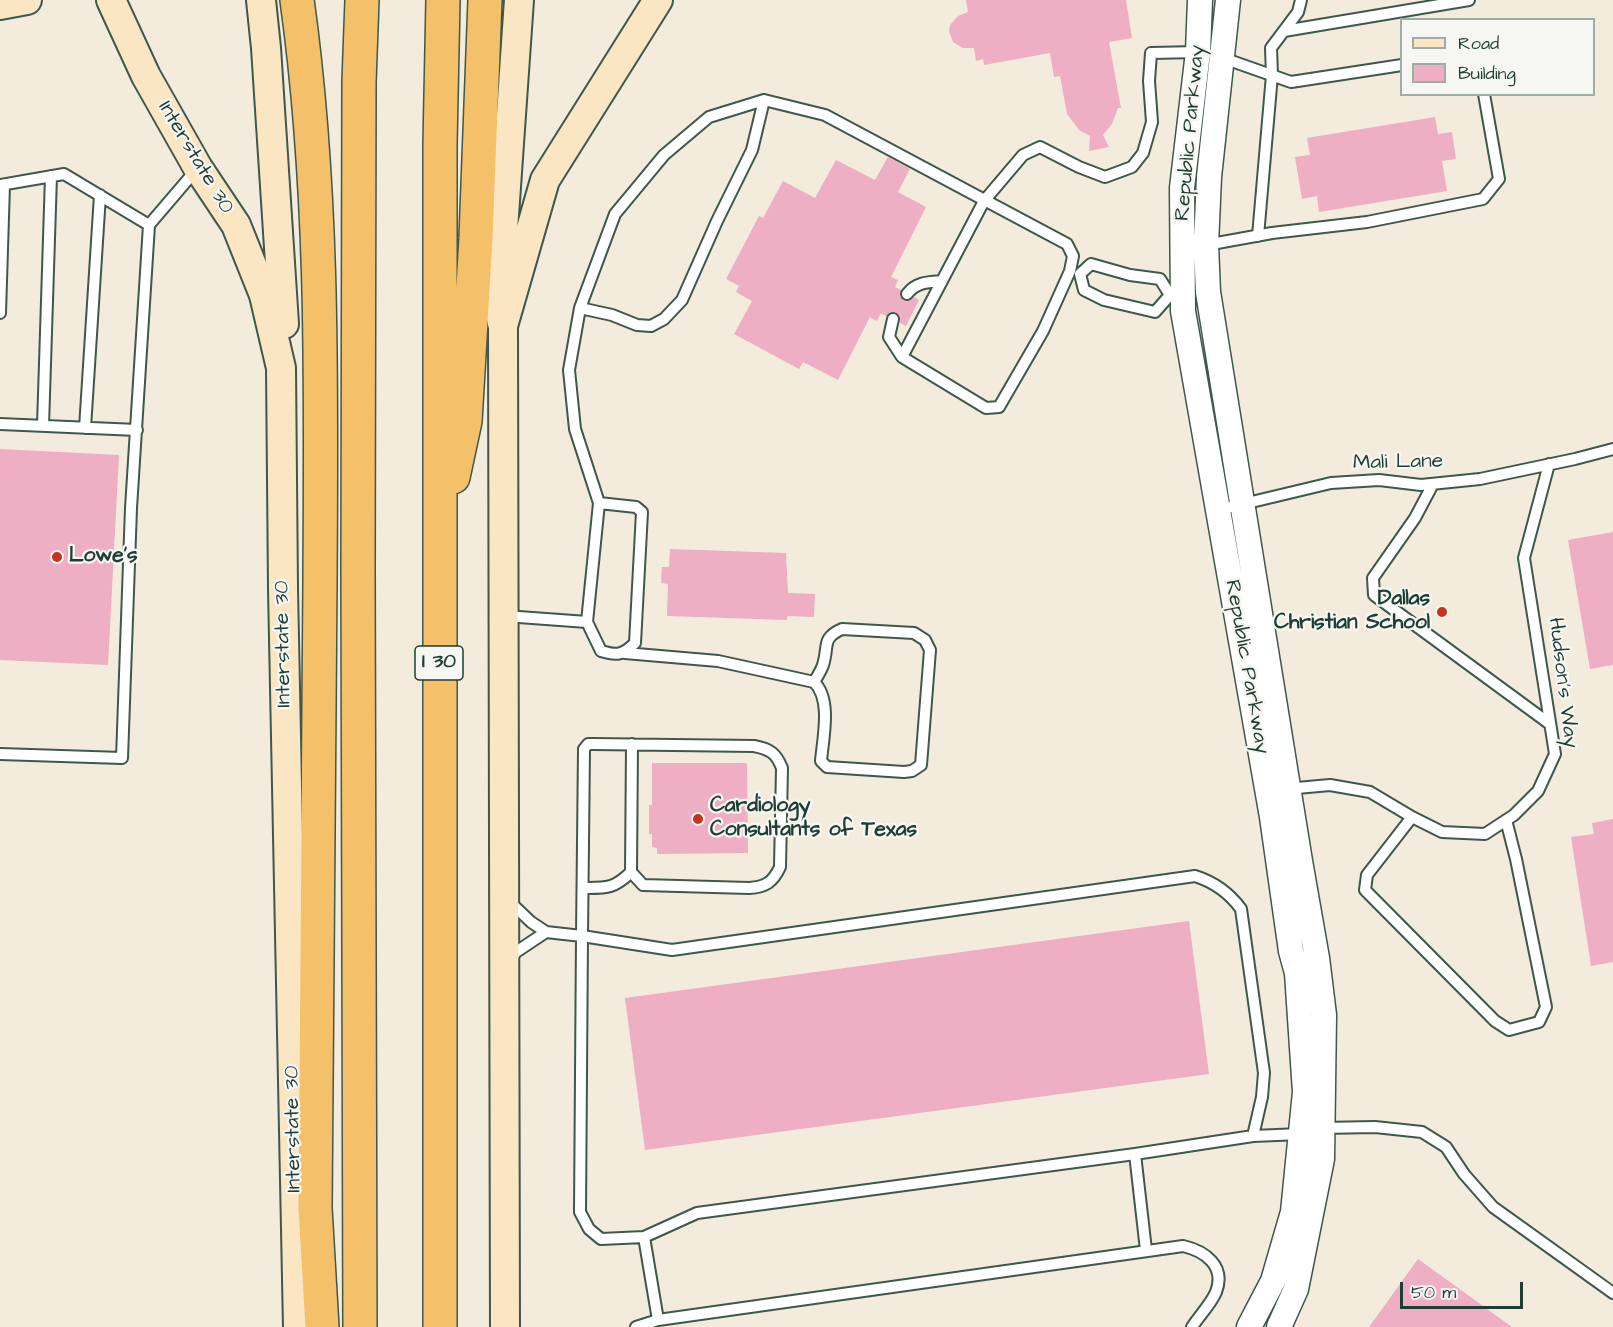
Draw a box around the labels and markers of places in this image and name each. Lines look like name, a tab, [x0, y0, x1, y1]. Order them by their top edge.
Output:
place label: Lowe's	[69, 544, 138, 570]
marker: Lowe's	[50, 550, 64, 564]
place label: Dallas Christian School	[1274, 587, 1430, 637]
marker: Dallas Christian School	[1435, 605, 1449, 619]
place label: Cardiology Consultants of Texas	[710, 794, 917, 844]
marker: Cardiology Consultants of Texas	[691, 812, 705, 826]

